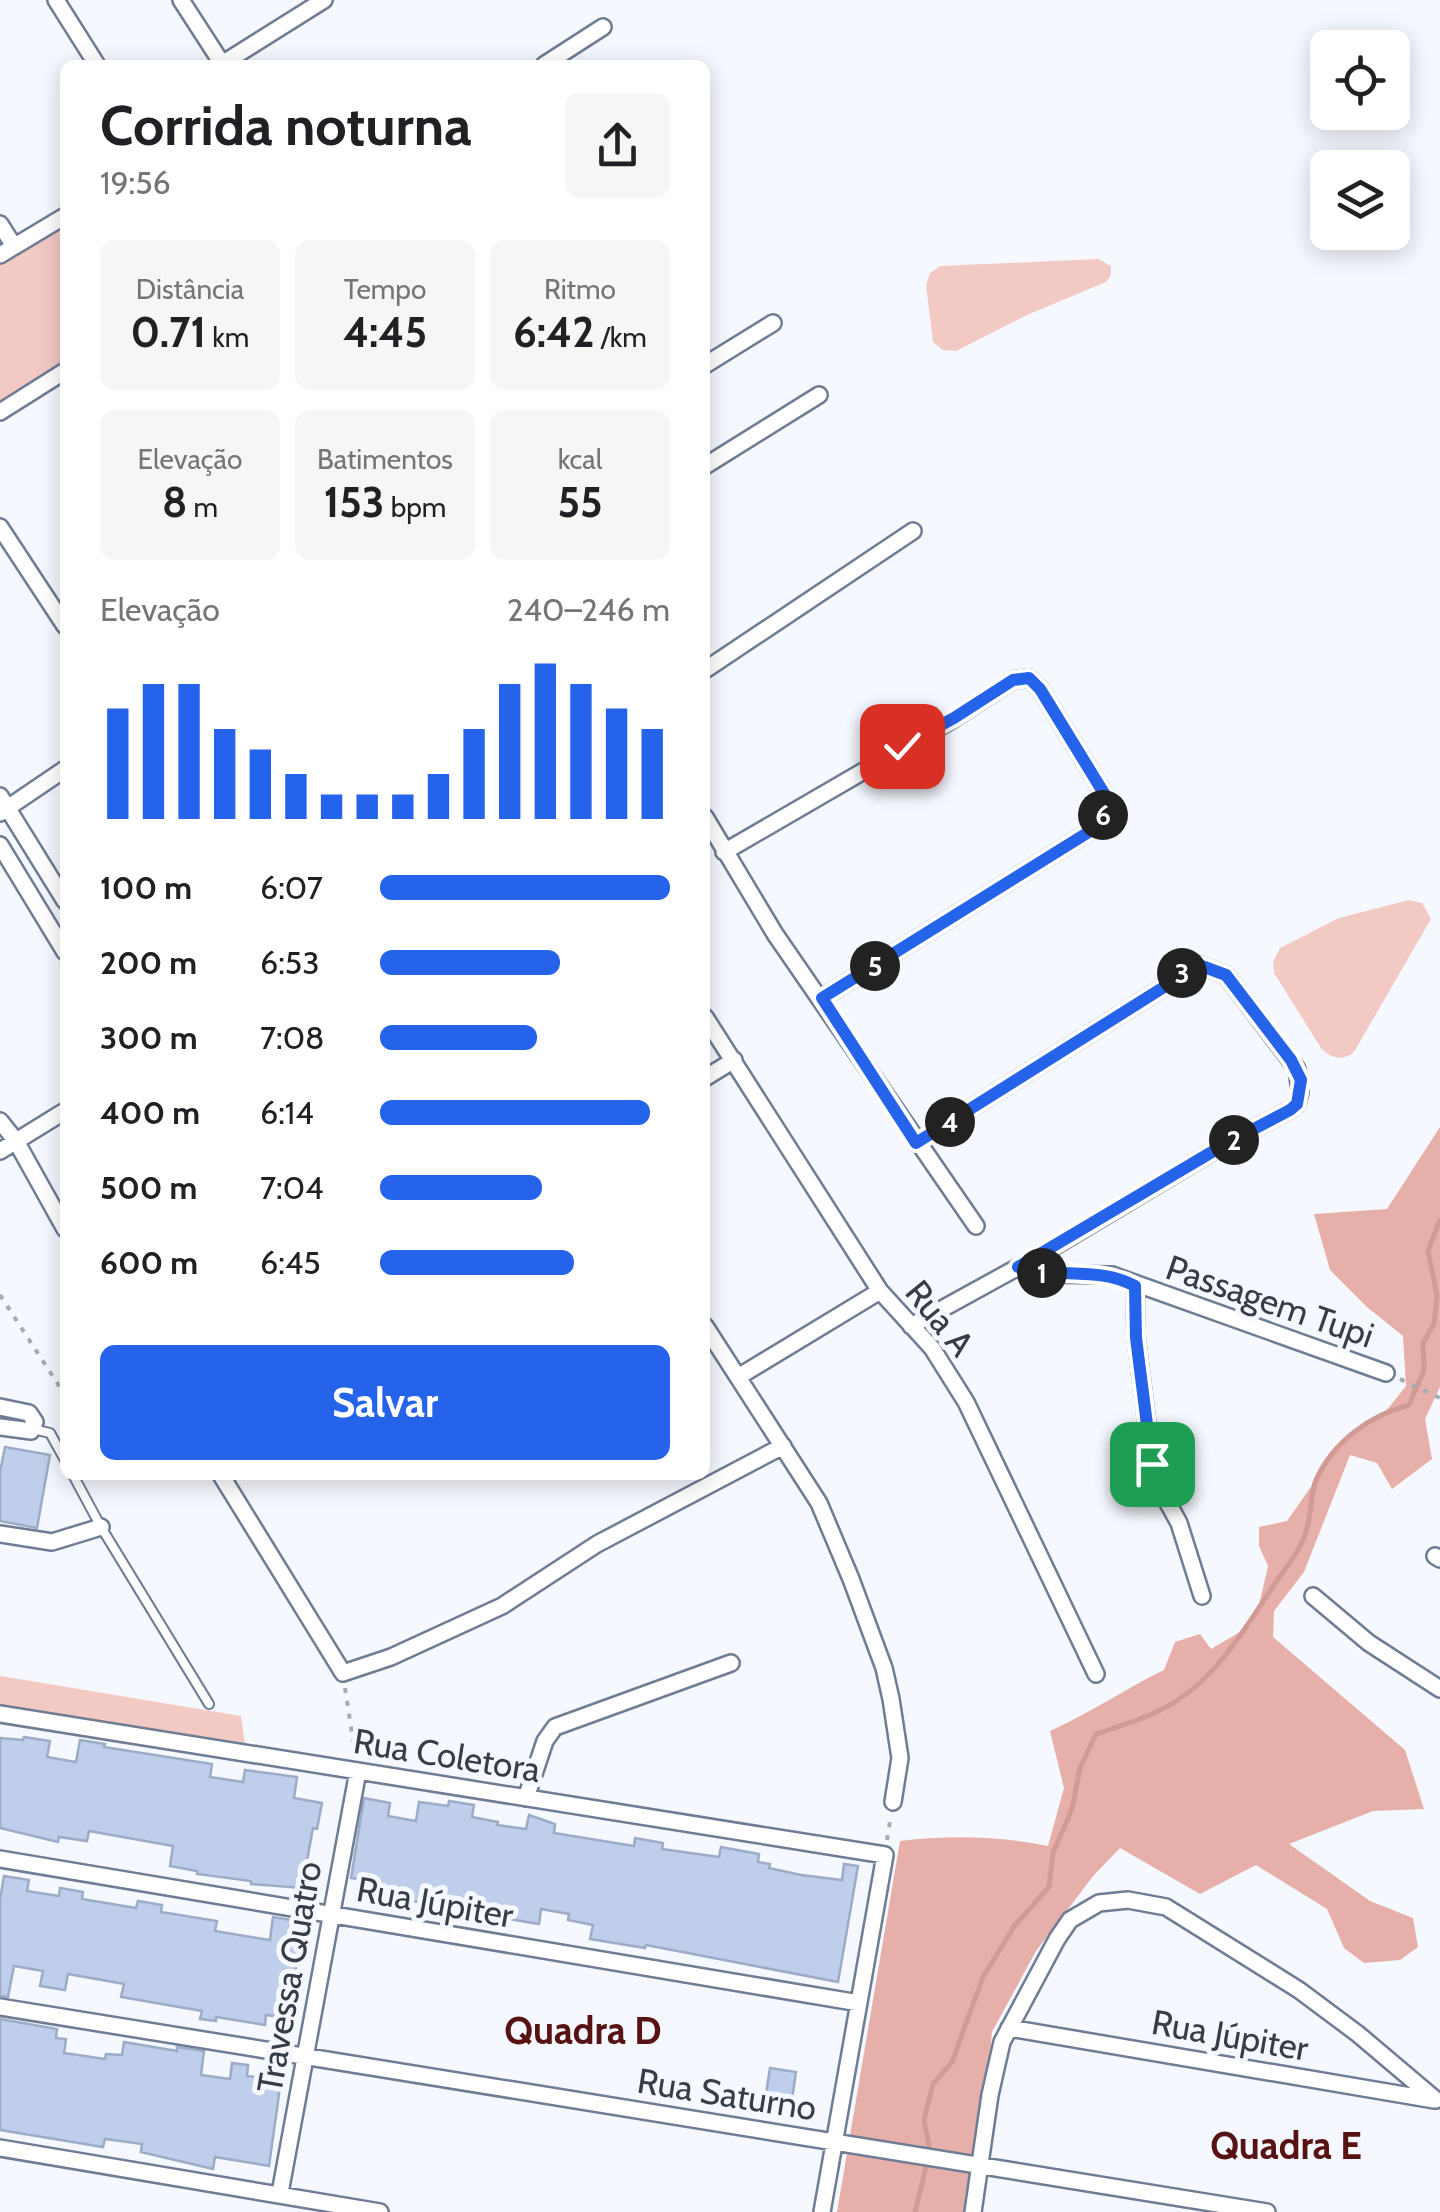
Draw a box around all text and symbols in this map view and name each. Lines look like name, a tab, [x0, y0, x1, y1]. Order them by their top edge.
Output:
map controls	[1310, 30, 1410, 250]
button: locate	[1310, 30, 1410, 130]
text: Corrida noturna	[100, 92, 472, 159]
button: share	[565, 93, 670, 198]
button: layers	[1310, 150, 1410, 250]
text: 19:56	[100, 163, 171, 202]
text: Distância	[136, 272, 244, 306]
text: Tempo	[344, 272, 426, 306]
text: Ritmo	[544, 272, 616, 306]
text: 0.71	[131, 306, 206, 358]
text: 4:45	[343, 306, 427, 358]
text: 6:42	[513, 306, 594, 358]
text: km	[206, 320, 249, 354]
text: /km	[594, 320, 647, 354]
text: Elevação	[138, 442, 242, 476]
text: Batimentos	[317, 442, 453, 476]
text: kcal	[558, 442, 602, 476]
text: 8	[162, 476, 187, 528]
text: 153	[324, 476, 384, 528]
text: 55	[557, 476, 603, 528]
text: m	[187, 490, 218, 524]
text: bpm	[384, 490, 446, 524]
text: Elevação	[100, 590, 220, 629]
text: 240–246 m	[507, 590, 670, 629]
pin	[860, 704, 945, 789]
icon: check	[875, 719, 930, 774]
pin: 6	[1078, 790, 1128, 840]
text: 6	[1095, 798, 1111, 832]
text: 100 m	[100, 868, 192, 907]
text: 6:07	[260, 868, 323, 907]
pin: 5	[850, 941, 900, 991]
text: 200 m	[100, 943, 197, 982]
text: 6:53	[260, 943, 319, 982]
pin: 3	[1157, 948, 1207, 998]
text: 5	[867, 949, 883, 983]
text: 3	[1174, 956, 1190, 990]
text: 300 m	[100, 1018, 197, 1057]
text: 7:08	[260, 1018, 324, 1057]
text: 400 m	[100, 1093, 200, 1132]
text: 6:14	[260, 1093, 314, 1132]
pin: 4	[925, 1097, 975, 1147]
text: 4	[941, 1105, 959, 1139]
pin: 2	[1209, 1115, 1259, 1165]
text: 2	[1227, 1123, 1241, 1157]
text: 500 m	[100, 1168, 197, 1207]
text: 7:04	[260, 1168, 324, 1207]
text: 600 m	[100, 1243, 198, 1282]
text: 6:45	[260, 1243, 321, 1282]
street label: Passagem Tupi	[1160, 1245, 1380, 1357]
pin: 1	[1017, 1248, 1067, 1298]
text: 1	[1037, 1256, 1047, 1290]
street label: Rua A	[896, 1271, 984, 1365]
button: Salvar	[100, 1345, 670, 1460]
pin	[1110, 1422, 1195, 1507]
icon: arrive	[1125, 1437, 1180, 1492]
street label: Rua Coletora	[351, 1719, 544, 1791]
street label: Travessa Quatro	[247, 1858, 331, 2096]
street label: Rua Júpiter	[353, 1867, 517, 1937]
street label: Rua Júpiter	[1148, 2000, 1312, 2070]
district label: Quadra D	[504, 2007, 662, 2054]
street label: Rua Saturno	[634, 2059, 820, 2129]
district label: Quadra E	[1210, 2122, 1362, 2169]

